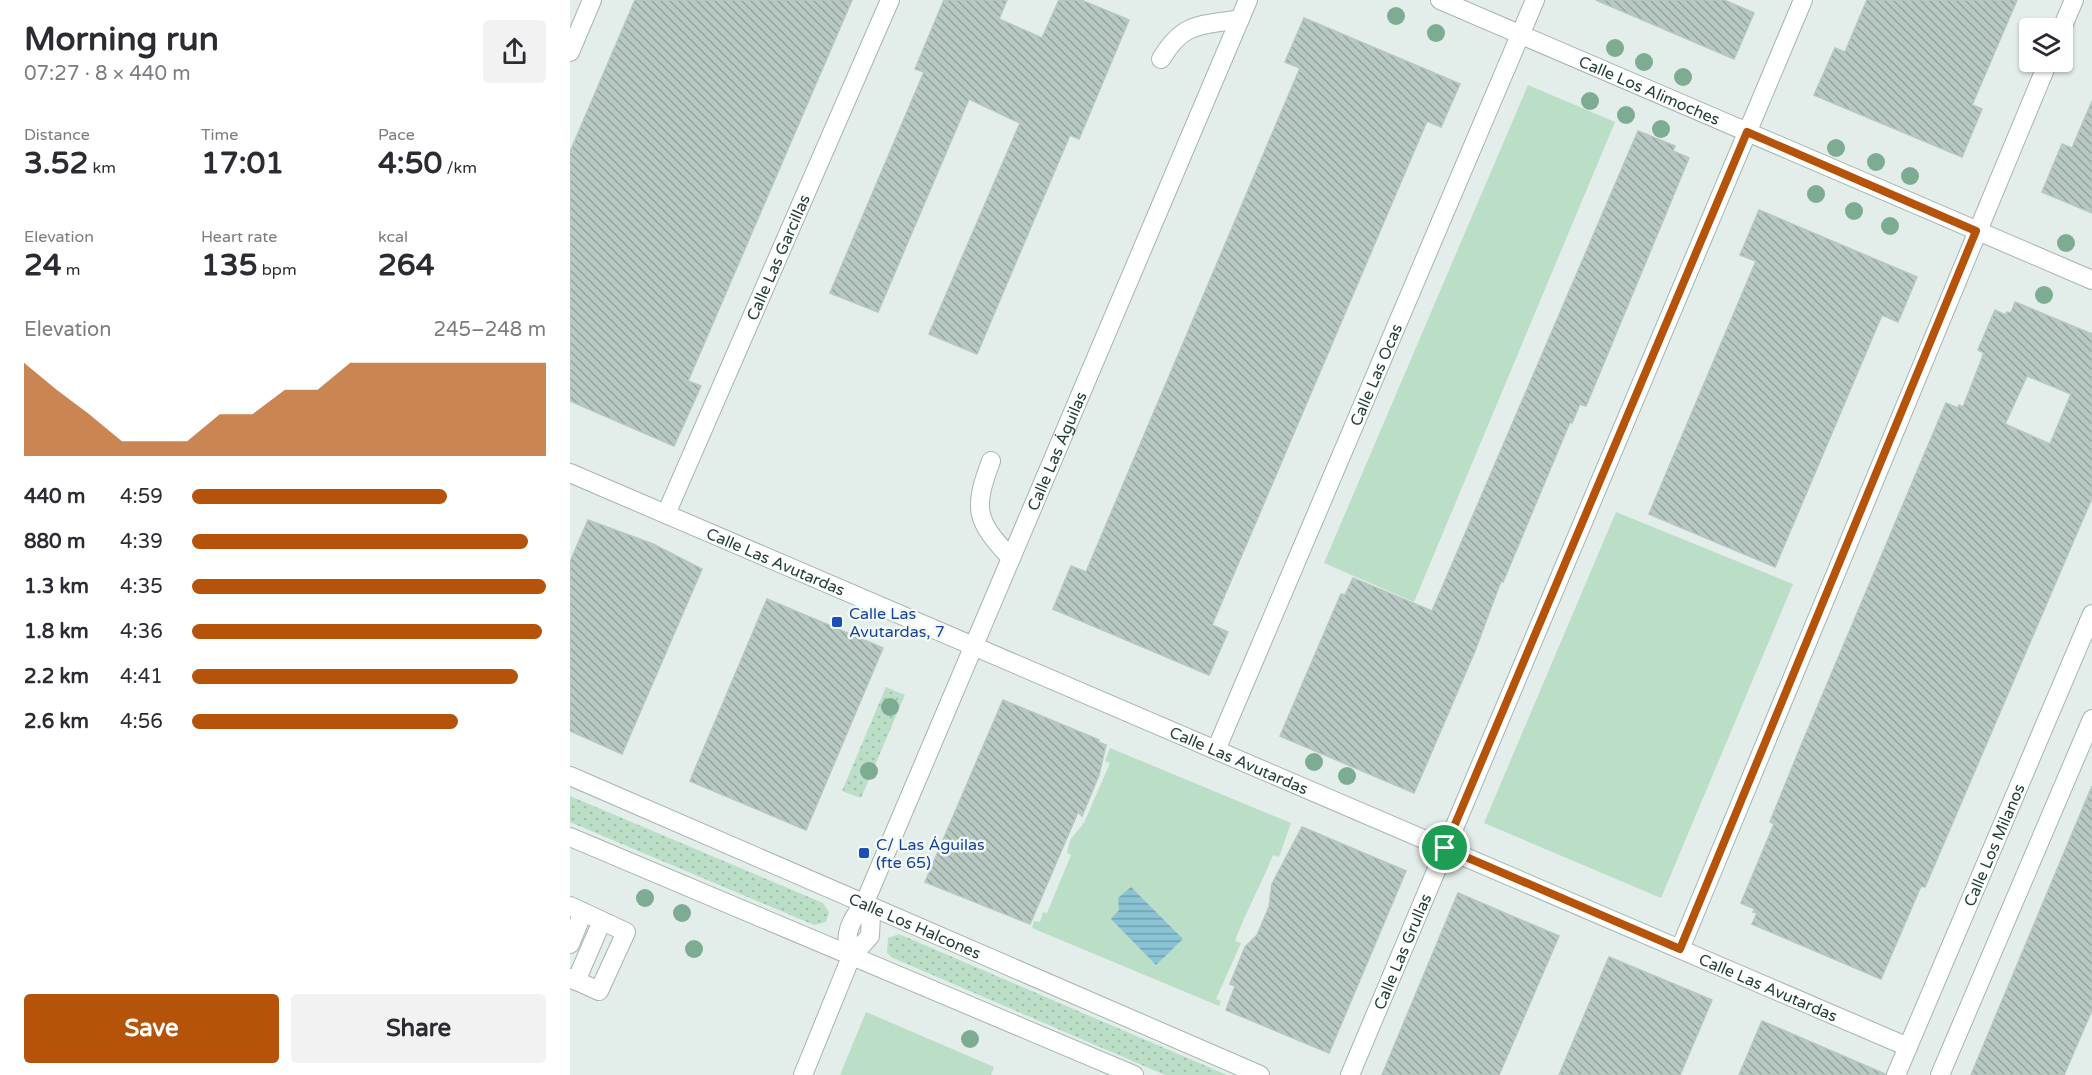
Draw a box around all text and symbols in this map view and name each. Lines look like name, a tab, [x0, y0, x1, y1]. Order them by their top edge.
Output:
map controls	[2019, 18, 2073, 72]
button: layers	[2019, 18, 2073, 72]
text: Morning run	[24, 20, 219, 59]
button: share	[483, 20, 546, 83]
street label: Calle Los Alimoches	[1576, 52, 1723, 130]
text: 07:27 · 8 × 440 m	[24, 62, 191, 86]
text: Distance	[24, 125, 90, 145]
text: Time	[201, 125, 238, 145]
text: Pace	[378, 125, 415, 145]
text: 3.52	[24, 145, 88, 182]
text: 17:01	[201, 145, 284, 182]
text: 4:50	[378, 145, 442, 182]
text: km	[88, 158, 116, 178]
text: /km	[442, 158, 477, 178]
street label: Calle Las Garcillas	[743, 192, 815, 324]
text: Elevation	[24, 227, 94, 247]
text: Heart rate	[201, 227, 277, 247]
text: kcal	[378, 227, 408, 247]
text: 24	[24, 247, 62, 284]
text: 135	[201, 247, 258, 284]
text: 264	[378, 247, 435, 284]
text: m	[62, 260, 81, 280]
text: bpm	[258, 260, 297, 280]
text: Elevation	[24, 318, 111, 342]
text: 245–248 m	[433, 318, 546, 342]
street label: Calle Las Ocas	[1346, 321, 1407, 429]
street label: Calle Las Águilas	[1023, 389, 1092, 514]
text: 440 m	[24, 485, 85, 509]
text: 4:59	[120, 485, 163, 509]
street label: Calle Las Avutardas	[703, 524, 848, 601]
text: 880 m	[24, 530, 85, 554]
text: 4:39	[120, 530, 163, 554]
text: 1.3 km	[24, 575, 89, 599]
text: 4:35	[120, 575, 163, 599]
place label: Calle Las Avutardas, 7	[849, 604, 945, 642]
marker: Calle Las Avutardas, 7	[830, 615, 844, 629]
text: 1.8 km	[24, 620, 89, 644]
text: 4:36	[120, 620, 163, 644]
text: 2.2 km	[24, 665, 89, 689]
text: 4:41	[120, 665, 163, 689]
text: 2.6 km	[24, 710, 89, 734]
text: 4:56	[120, 710, 163, 734]
street label: Calle Las Avutardas	[1166, 722, 1311, 799]
street label: Calle Los Milanos	[1960, 781, 2030, 910]
pin	[1419, 822, 1470, 873]
icon: arrive	[1428, 831, 1461, 864]
place label: C/ Las Águilas (fte 65)	[876, 835, 985, 873]
marker: C/ Las Águilas (fte 65)	[857, 846, 871, 860]
street label: Calle Los Halcones	[846, 889, 984, 964]
street label: Calle Las Grullas	[1370, 891, 1436, 1013]
street label: Calle Las Avutardas	[1696, 949, 1840, 1027]
button: Save	[24, 994, 279, 1063]
button: Share	[291, 994, 546, 1063]

